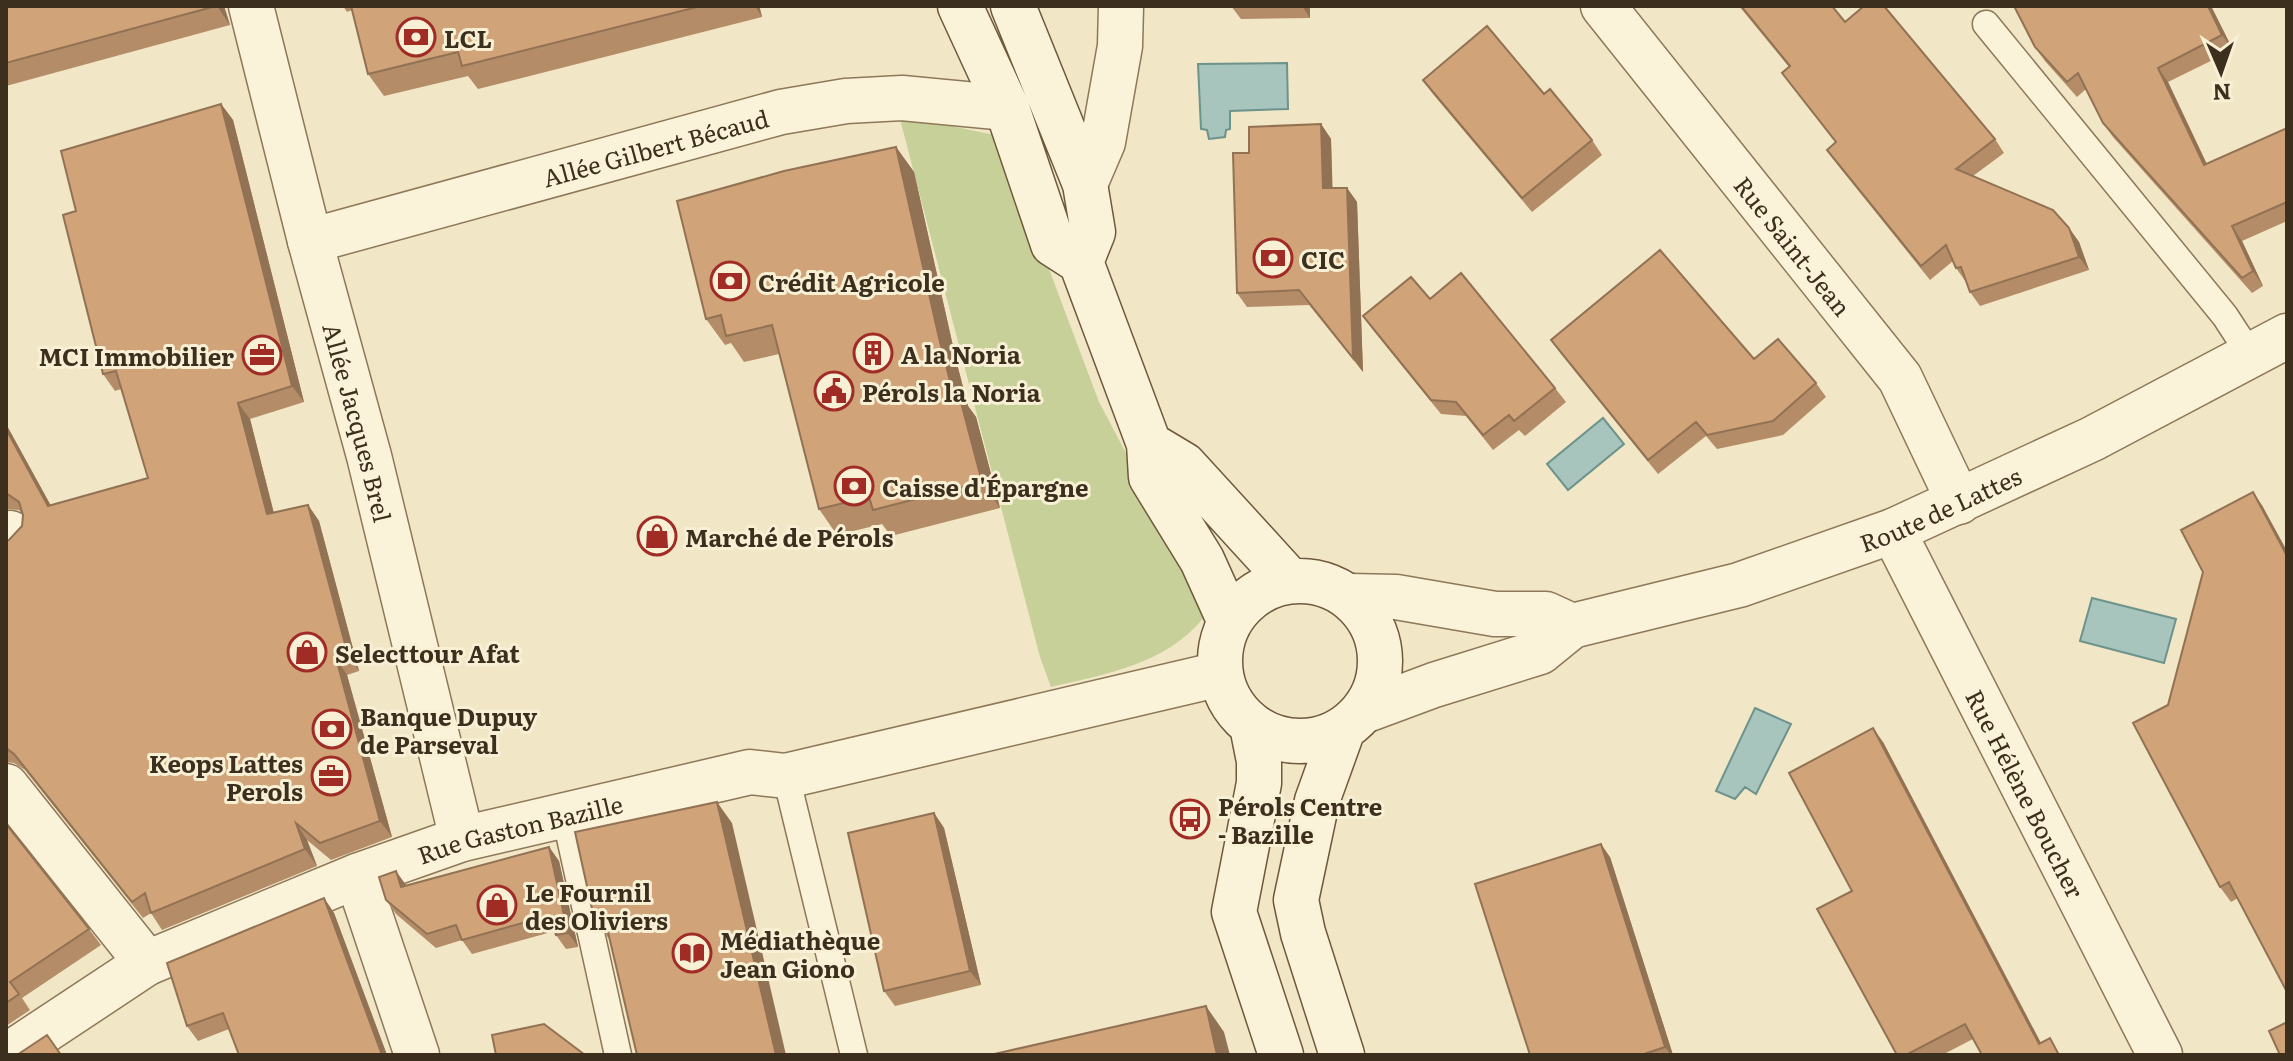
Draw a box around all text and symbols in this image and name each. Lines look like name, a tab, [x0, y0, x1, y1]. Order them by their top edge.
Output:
bank icon: LCL	[395, 16, 437, 58]
place label: LCL	[444, 20, 492, 55]
north arrow	[2181, 32, 2261, 112]
text: N	[2212, 77, 2232, 110]
street label: Allée Gilbert Bécaud	[539, 99, 772, 194]
street label: Rue Saint-Jean	[1727, 168, 1861, 323]
bank icon: CIC	[1252, 237, 1294, 279]
place label: CIC	[1301, 241, 1345, 276]
bank icon: Crédit Agricole	[709, 260, 751, 302]
place label: Crédit Agricole	[758, 264, 945, 299]
street label: Allée Jacques Brel	[316, 319, 402, 525]
building icon: A la Noria	[852, 332, 894, 374]
office icon: MCI Immobilier	[241, 334, 283, 376]
place label: A la Noria	[901, 336, 1021, 371]
place label: MCI Immobilier	[39, 338, 234, 373]
public building icon: Pérols la Noria	[813, 370, 855, 412]
place label: Pérols la Noria	[862, 374, 1041, 409]
street label: Route de Lattes	[1854, 457, 2026, 559]
bank icon: Caisse d'Épargne	[833, 465, 875, 507]
place label: Caisse d'Épargne	[882, 469, 1089, 504]
shop icon: Marché de Pérols	[636, 515, 678, 557]
place label: Marché de Pérols	[685, 519, 894, 554]
shop icon: Selecttour Afat	[286, 631, 328, 673]
place label: Selecttour Afat	[335, 635, 520, 670]
street label: Rue Hélène Boucher	[1959, 683, 2095, 904]
place label: Banque Dupuy de Parseval	[360, 698, 538, 761]
bank icon: Banque Dupuy de Parseval	[311, 708, 353, 750]
place label: Keops Lattes Perols	[149, 745, 303, 808]
office icon: Keops Lattes Perols	[310, 755, 352, 797]
street label: Rue Gaston Bazille	[412, 785, 626, 871]
place label: Pérols Centre - Bazille	[1218, 788, 1382, 851]
bus stop icon: Pérols Centre - Bazille	[1169, 798, 1211, 840]
place label: Le Fournil des Oliviers	[525, 874, 668, 937]
shop icon: Le Fournil des Oliviers	[476, 884, 518, 926]
place label: Médiathèque Jean Giono	[720, 922, 880, 985]
library icon: Médiathèque Jean Giono	[671, 932, 713, 974]

